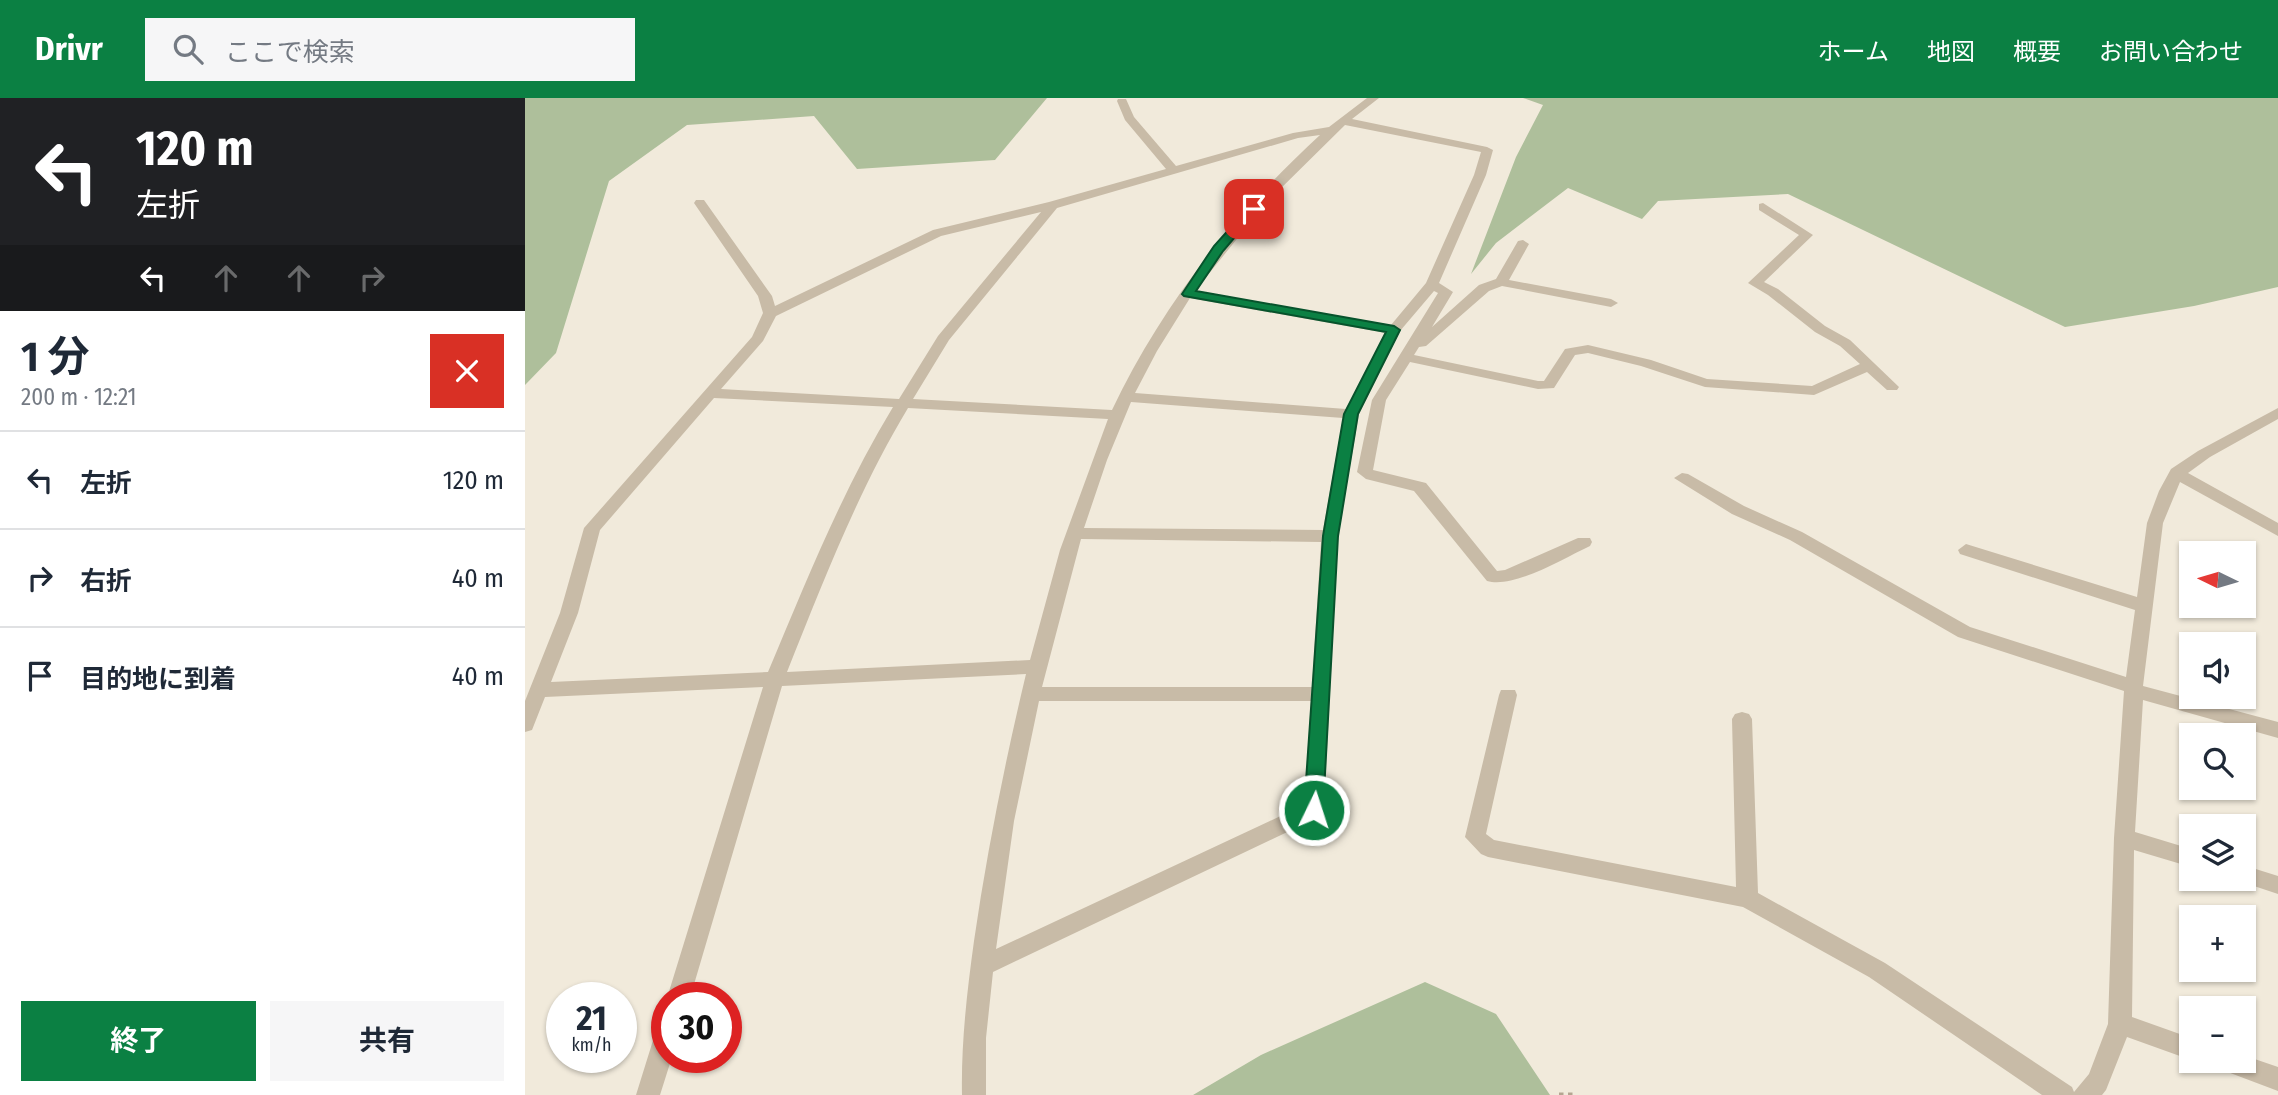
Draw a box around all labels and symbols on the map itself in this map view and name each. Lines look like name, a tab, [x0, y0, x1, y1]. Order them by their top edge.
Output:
pin	[1224, 179, 1284, 239]
north arrow	[2179, 541, 2256, 618]
position arrow	[1277, 773, 1351, 847]
speed limit sign: 30	[651, 982, 742, 1073]

